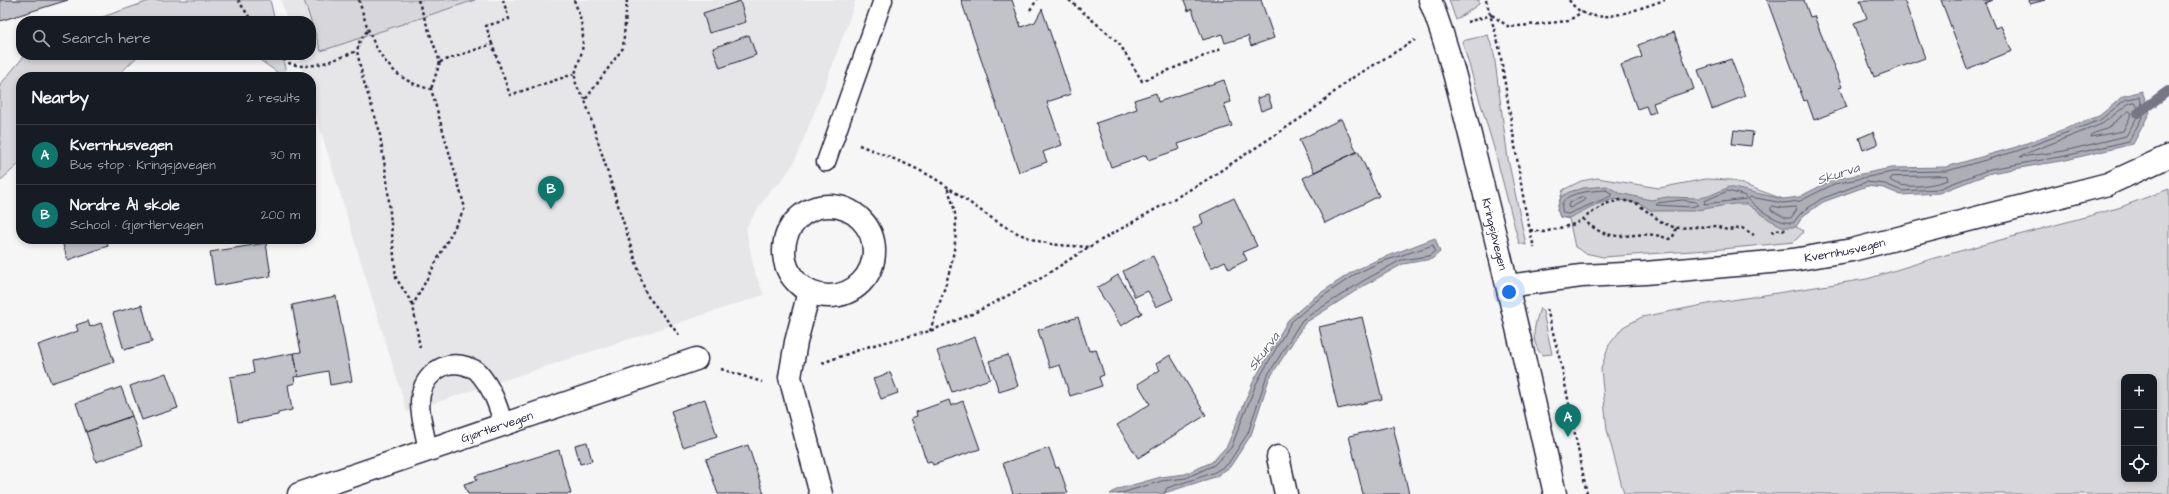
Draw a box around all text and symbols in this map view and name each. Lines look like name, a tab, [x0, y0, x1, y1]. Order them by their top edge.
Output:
search box	[16, 16, 316, 60]
icon: search	[30, 27, 52, 49]
text: Search here	[62, 28, 151, 49]
text: Nearby	[32, 86, 89, 110]
text: 2 results	[246, 89, 300, 107]
text: Kvernhusvegen	[70, 135, 173, 156]
text: A	[41, 146, 49, 164]
text: 30 m	[270, 146, 300, 164]
text: Bus stop · Kringsjåvegen	[70, 156, 216, 174]
water label: Skurva	[1815, 158, 1863, 189]
pin: B	[538, 176, 564, 209]
text: Nordre Ål skole	[70, 195, 180, 216]
street label: Kringsjåvegen	[1477, 196, 1511, 272]
text: B	[40, 206, 50, 224]
text: 200 m	[261, 206, 300, 224]
text: School · Gjørtlervegen	[70, 216, 203, 234]
street label: Kvernhusvegen	[1803, 234, 1887, 267]
your location	[1499, 282, 1519, 302]
water label: Skurva	[1244, 328, 1285, 374]
map controls	[2121, 374, 2157, 482]
button: +	[2121, 374, 2157, 410]
pin: A	[1555, 404, 1581, 437]
street label: Gjørtlervegen	[459, 407, 535, 447]
button: −	[2121, 410, 2157, 446]
button: locate	[2121, 446, 2157, 482]

